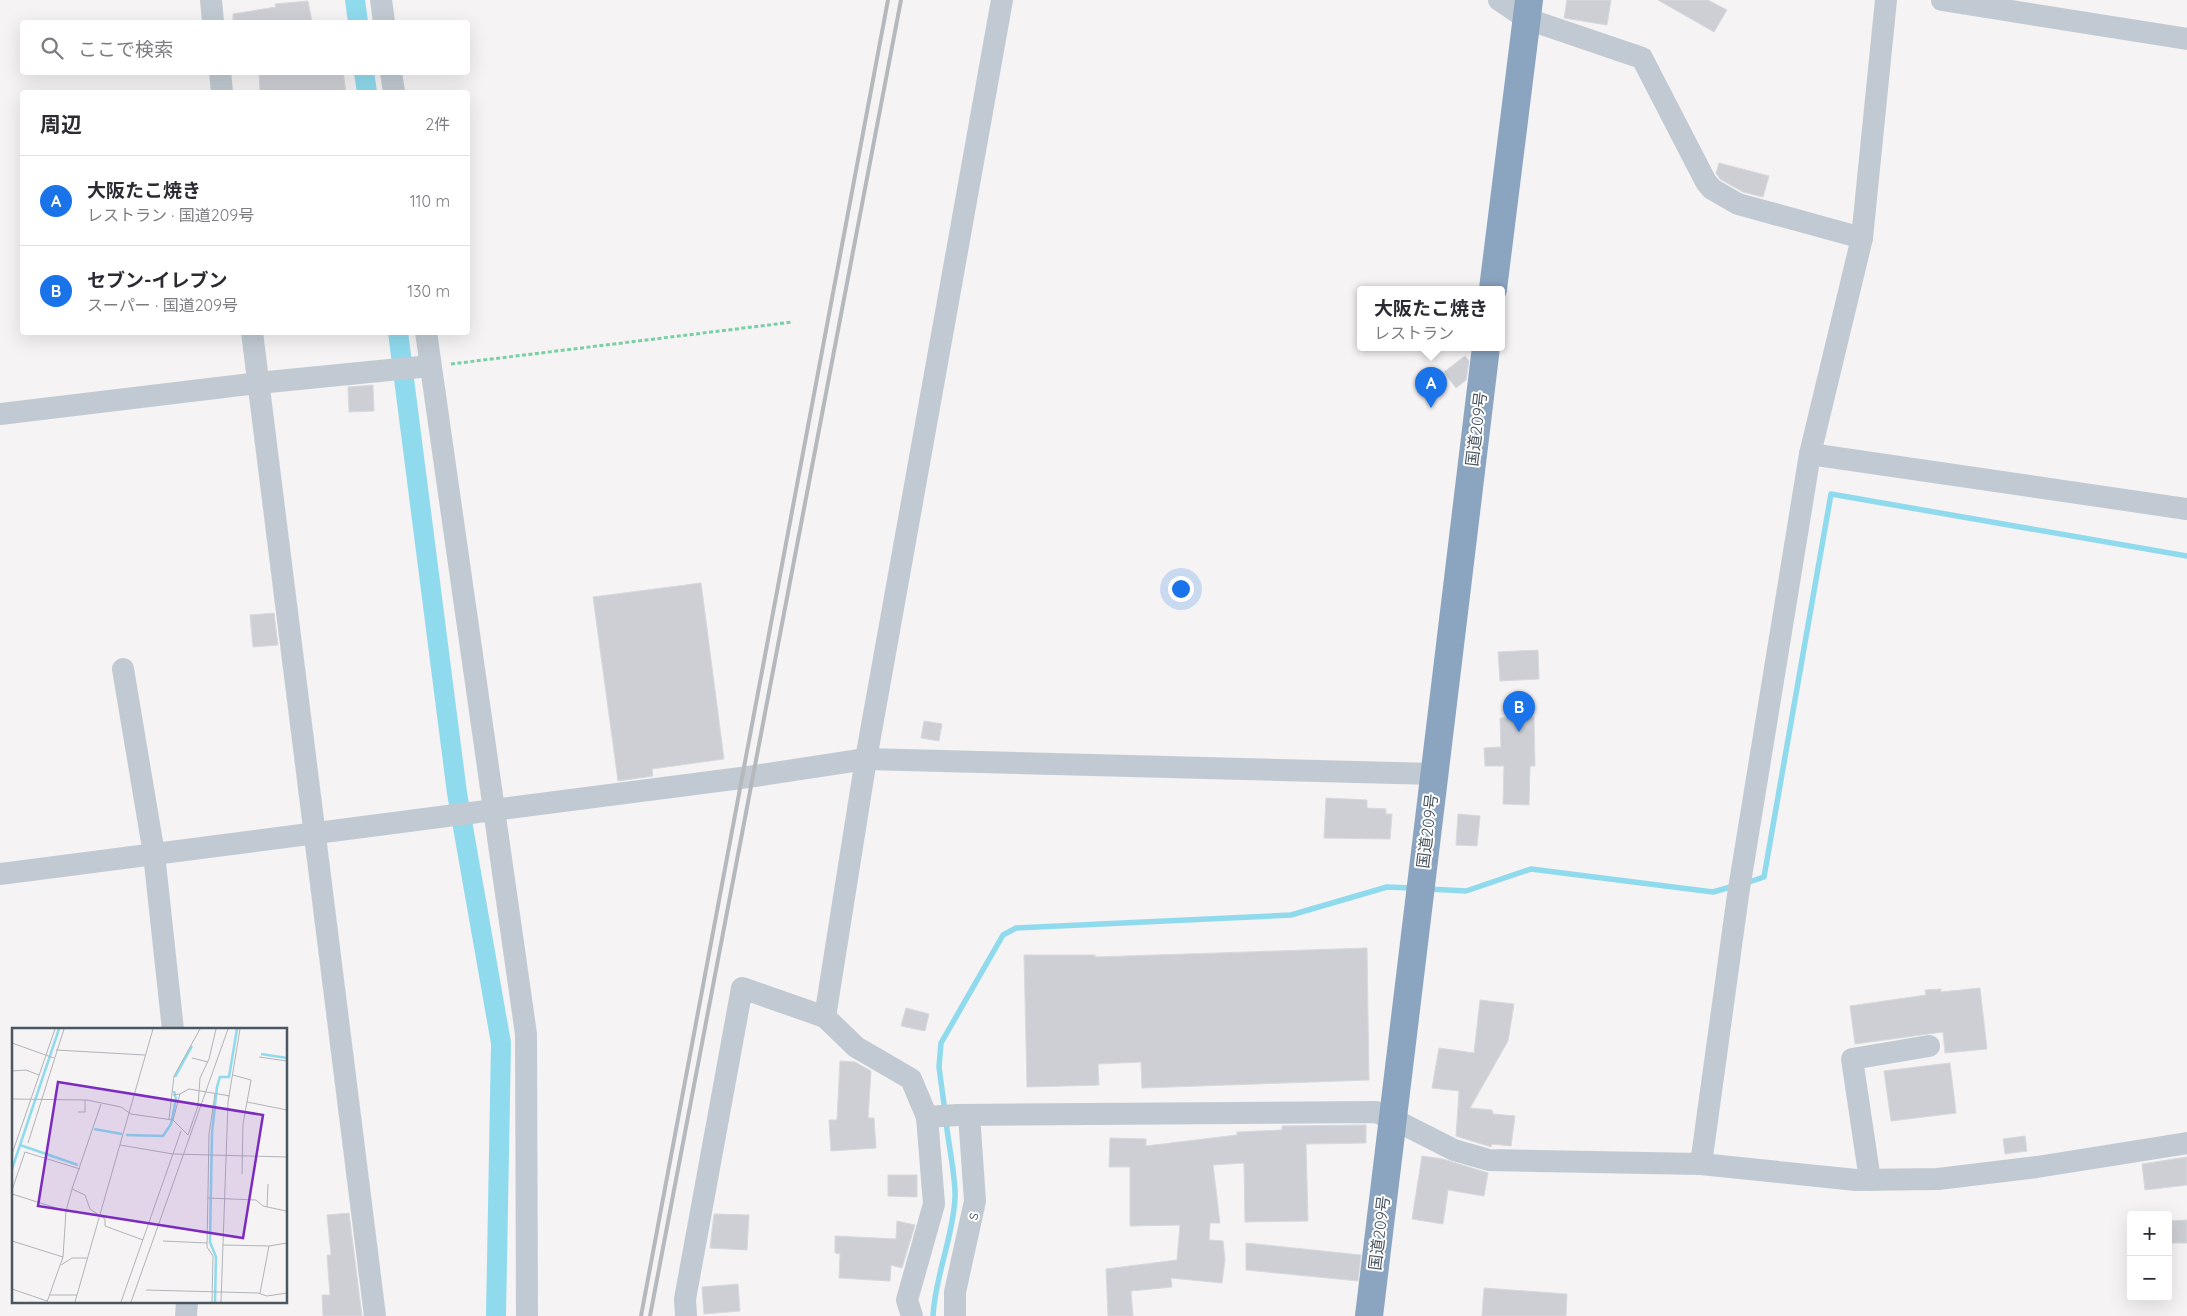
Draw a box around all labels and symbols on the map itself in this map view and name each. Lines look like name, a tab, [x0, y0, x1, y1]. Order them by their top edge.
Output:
pin: A	[1415, 367, 1447, 408]
street label: 国道209号	[1461, 390, 1491, 468]
your location	[1168, 576, 1194, 602]
pin: B	[1503, 691, 1535, 732]
street label: 国道209号	[1412, 792, 1442, 870]
inset map	[12, 1028, 288, 1304]
street label: 国道209号	[1364, 1194, 1394, 1272]
street label: s	[961, 1210, 983, 1222]

